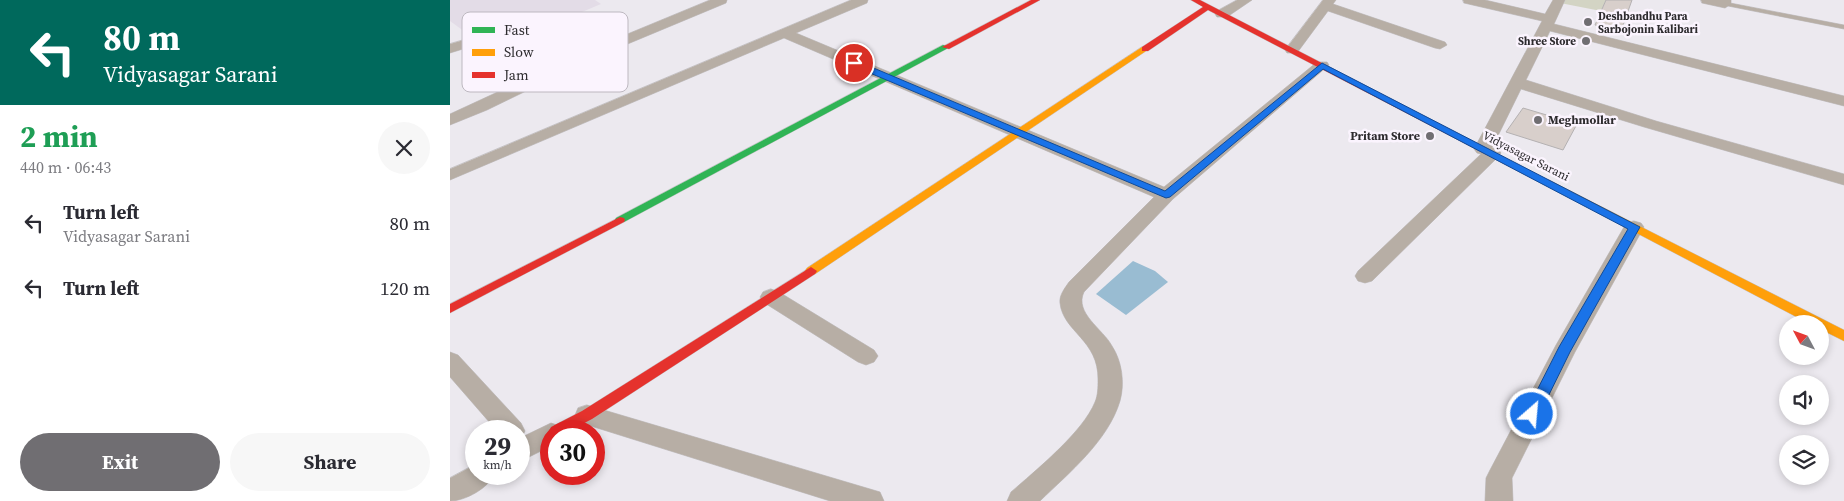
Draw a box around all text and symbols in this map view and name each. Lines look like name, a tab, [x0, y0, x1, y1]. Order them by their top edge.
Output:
place label: Deshbandhu Para Sarbojonin Kalibari	[1598, 9, 1699, 37]
legend	[462, 12, 628, 92]
text: 80 m	[103, 14, 180, 62]
marker: Deshbandhu Para Sarbojonin Kalibari	[1582, 16, 1594, 28]
icon: left	[20, 20, 85, 85]
text: Fast	[504, 20, 530, 40]
place label: Shree Store	[1518, 34, 1576, 49]
marker: Shree Store	[1580, 35, 1592, 47]
text: Slow	[504, 42, 534, 62]
pin	[833, 42, 875, 84]
icon: arrive	[840, 49, 868, 77]
text: Vidyasagar Sarani	[103, 59, 277, 89]
text: Jam	[503, 65, 529, 85]
place label: Meghmollar	[1548, 112, 1616, 128]
marker: Meghmollar	[1532, 114, 1544, 126]
text: 2 min	[20, 116, 98, 157]
button: close	[378, 122, 430, 174]
street label: Vidyasagar Sarani	[1480, 127, 1572, 185]
place label: Pritam Store	[1350, 128, 1420, 144]
marker: Pritam Store	[1424, 130, 1436, 142]
text: 440 m · 06:43	[20, 156, 111, 178]
text: Turn left	[63, 199, 139, 225]
icon: left	[20, 209, 48, 237]
text: 80 m	[389, 210, 430, 236]
text: Vidyasagar Sarani	[63, 225, 190, 247]
icon: left	[20, 274, 48, 302]
text: Turn left	[63, 275, 139, 301]
text: 120 m	[380, 275, 430, 301]
north arrow	[1779, 315, 1829, 365]
map controls	[1779, 315, 1829, 485]
button: sound	[1779, 375, 1829, 425]
position arrow	[1505, 387, 1557, 439]
speed limit sign: 30	[540, 420, 605, 485]
text: 29	[484, 429, 511, 463]
button: Exit	[20, 433, 220, 491]
button: Share	[230, 433, 430, 491]
button: layers	[1779, 435, 1829, 485]
text: km/h	[483, 457, 512, 473]

